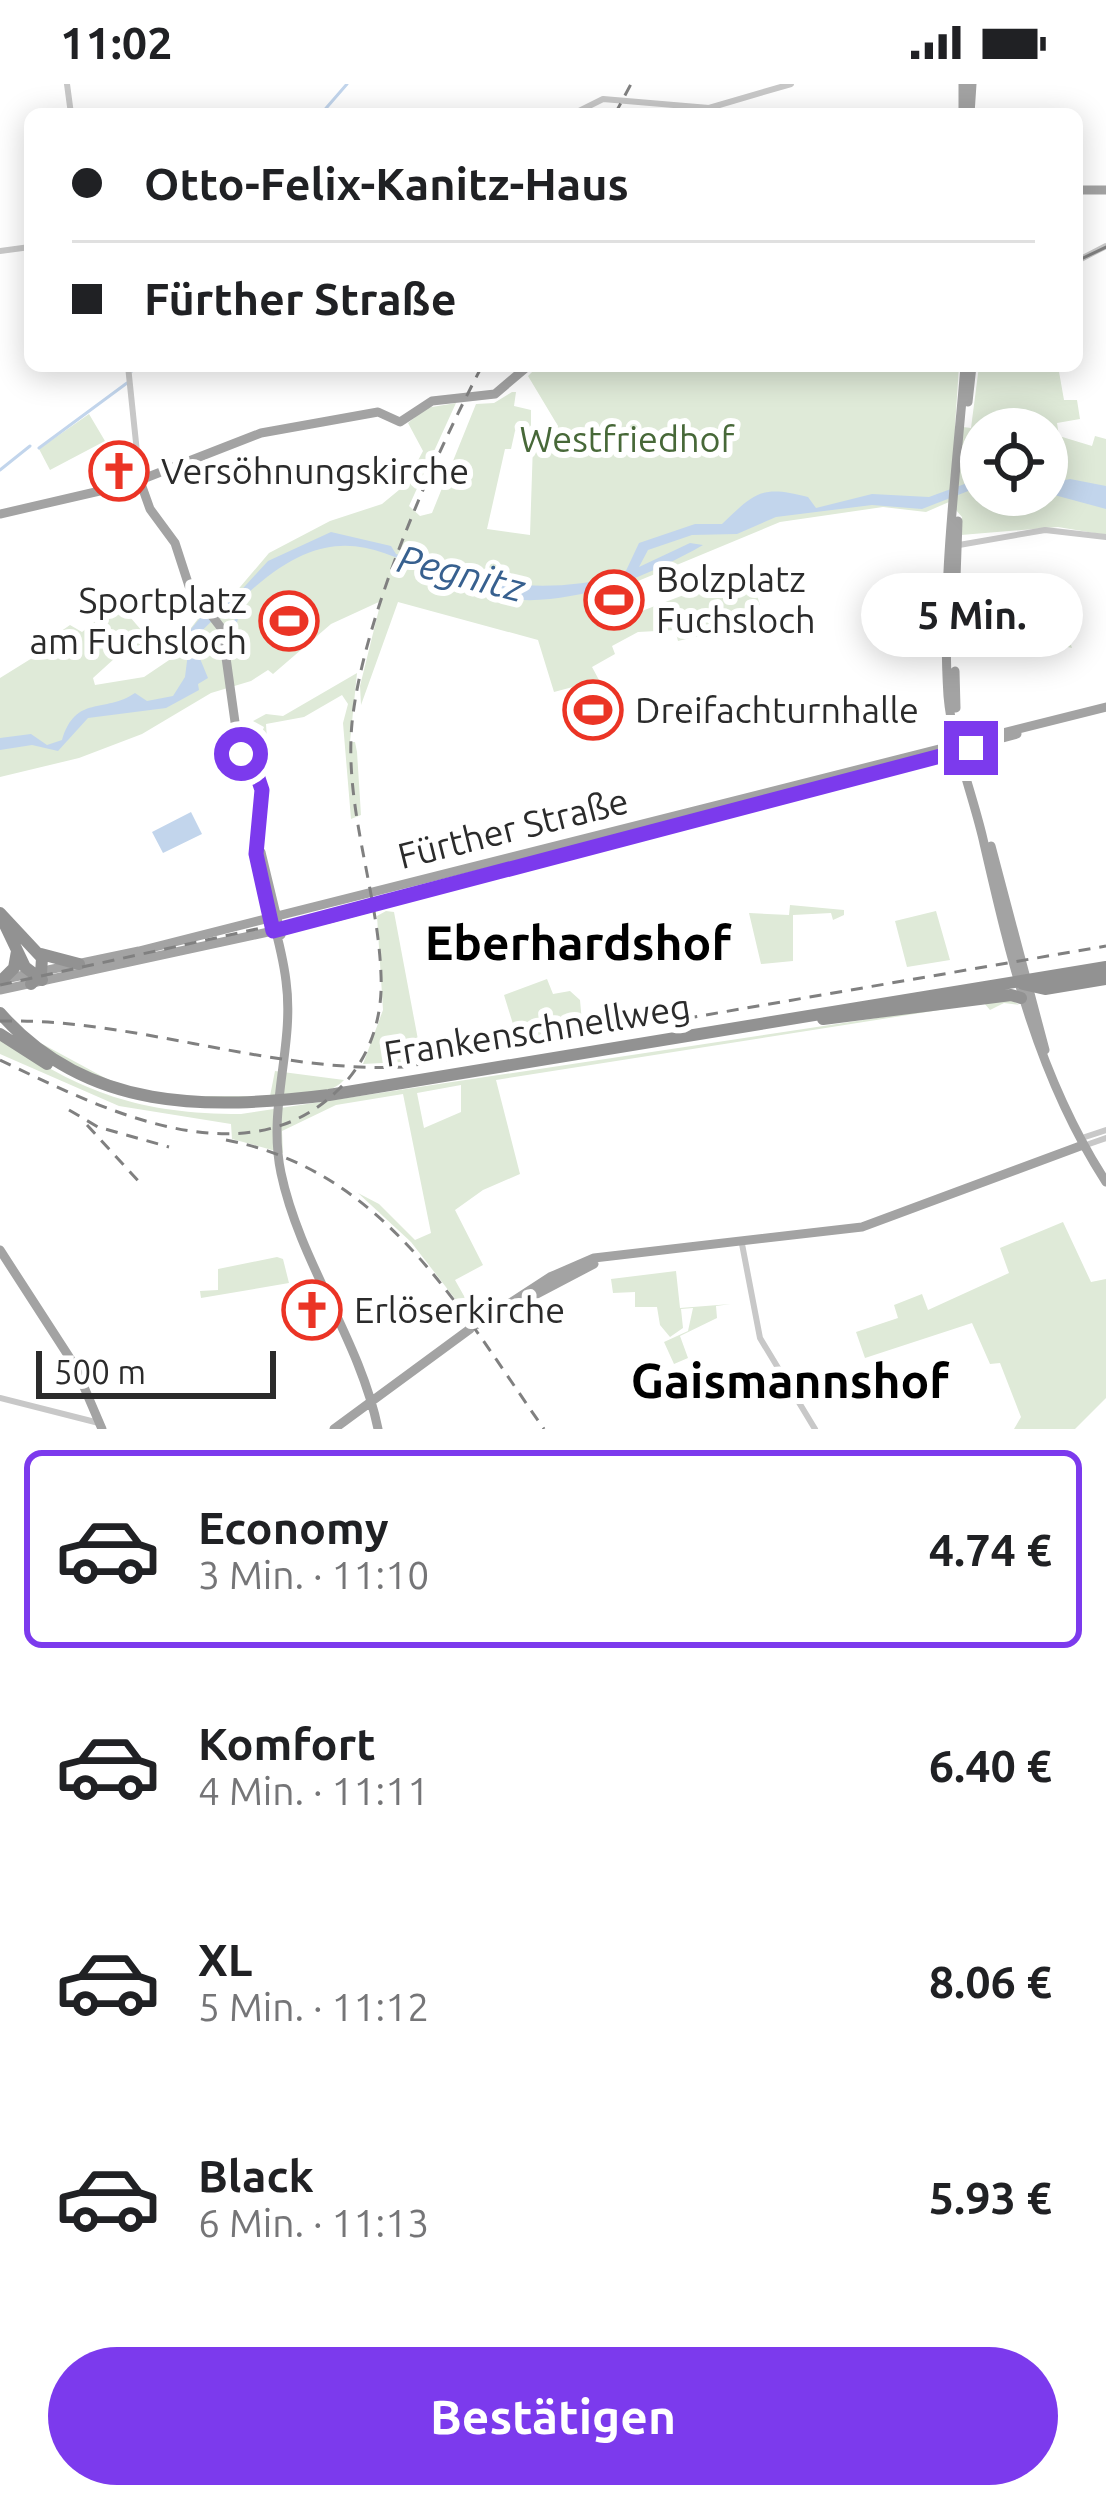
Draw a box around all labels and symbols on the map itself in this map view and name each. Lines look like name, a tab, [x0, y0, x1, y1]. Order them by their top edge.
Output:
park label: Westfriedhof	[520, 418, 735, 459]
church icon: Versöhnungskirche	[88, 440, 150, 502]
place label: Versöhnungskirche	[161, 450, 469, 491]
water label: Pegnitz	[394, 536, 530, 609]
place label: Bolzplatz Fuchsloch	[656, 558, 816, 640]
sports icon: Bolzplatz Fuchsloch	[583, 569, 645, 631]
callout: 5 Min.	[860, 574, 1082, 658]
place label: Sportplatz am Fuchsloch	[30, 579, 247, 661]
sports icon: Sportplatz am Fuchsloch	[258, 590, 320, 652]
sports icon: Dreifachturnhalle	[562, 679, 624, 741]
place label: Dreifachturnhalle	[635, 689, 919, 730]
route end	[944, 721, 998, 775]
route start	[214, 727, 268, 781]
street label: Fürther Straße	[394, 779, 632, 876]
district label: Eberhardshof	[425, 915, 732, 969]
street label: Frankenschnellweg	[381, 985, 693, 1074]
church icon: Erlöserkirche	[281, 1279, 343, 1341]
place label: Erlöserkirche	[354, 1289, 565, 1330]
scale bar	[36, 1345, 276, 1398]
district label: Gaismannshof	[631, 1353, 950, 1407]

